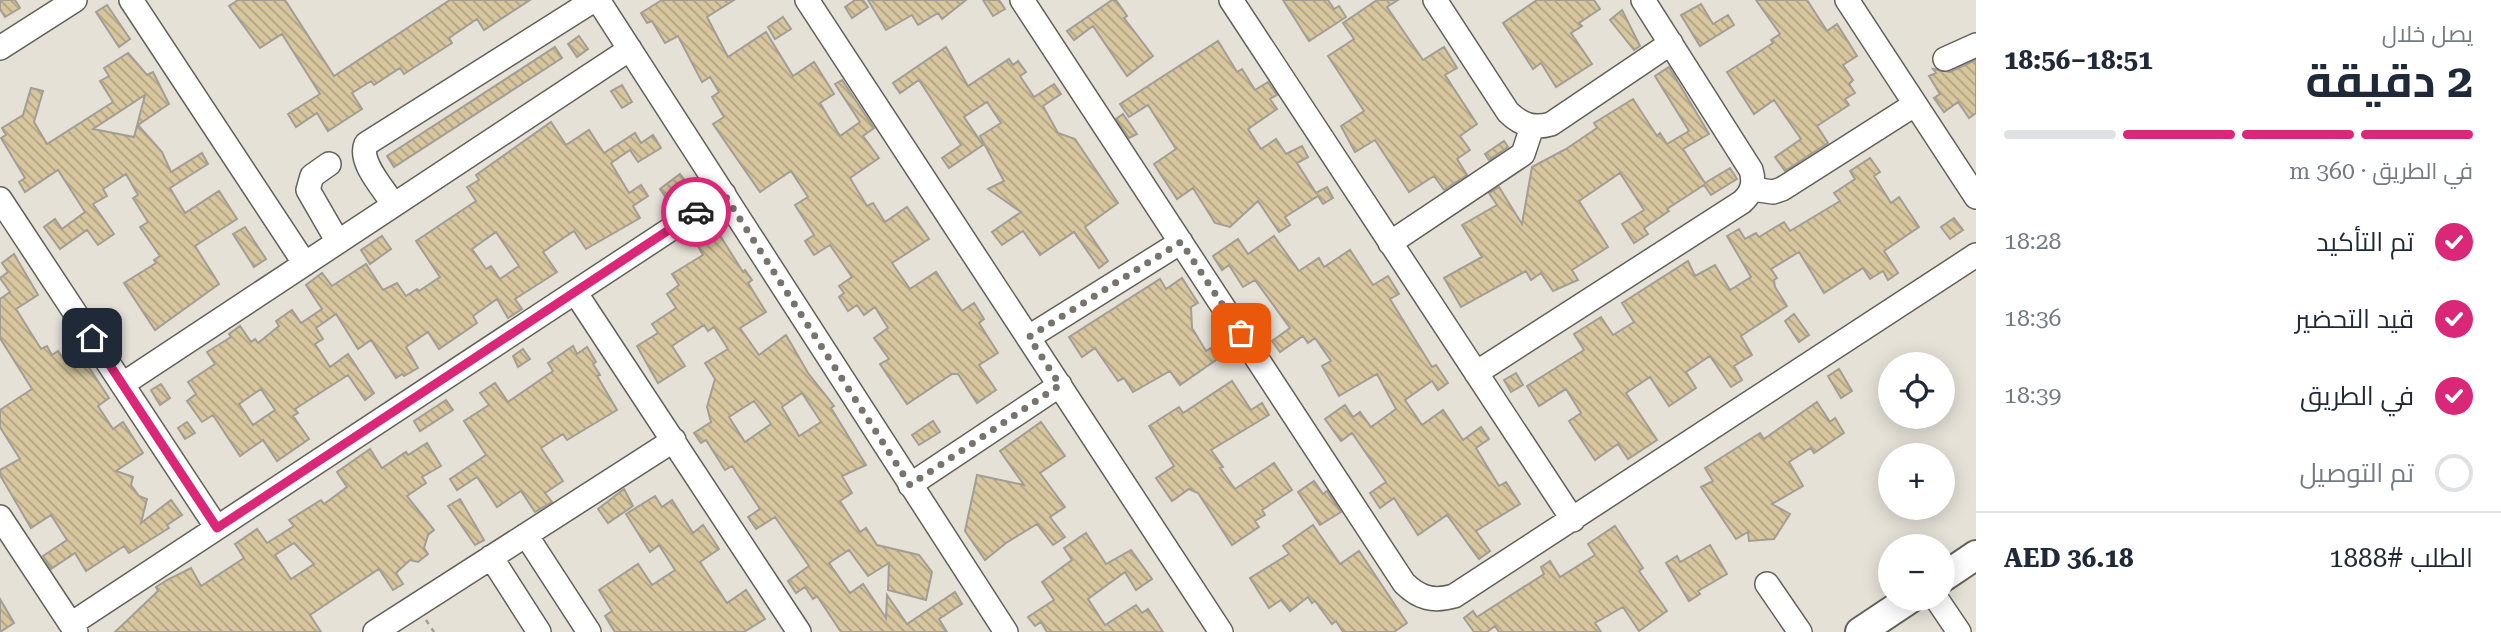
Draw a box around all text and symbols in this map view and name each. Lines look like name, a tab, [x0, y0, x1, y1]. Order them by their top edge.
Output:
text: يصل خلال	[2382, 21, 2473, 48]
text: 18:51–18:56	[2004, 45, 2153, 75]
text: 2 دقيقة	[2306, 54, 2473, 108]
text: في الطريق · 360 m	[2289, 158, 2473, 185]
courier	[661, 177, 731, 247]
icon: car	[677, 193, 715, 231]
icon: check	[2435, 223, 2473, 261]
text: تم التأكيد	[2316, 227, 2414, 257]
text: 18:28	[2004, 228, 2061, 255]
icon: check	[2435, 300, 2473, 338]
pin	[1211, 303, 1271, 363]
text: قيد التحضير	[2295, 304, 2414, 334]
text: 18:36	[2004, 305, 2061, 332]
pin	[62, 308, 122, 368]
icon: bag	[1222, 314, 1260, 352]
icon: home	[73, 319, 111, 357]
map controls	[1878, 352, 1955, 611]
button: locate	[1878, 352, 1955, 429]
icon: check	[2435, 377, 2473, 415]
text: في الطريق	[2300, 381, 2414, 411]
text: 18:39	[2004, 382, 2061, 409]
button: +	[1878, 443, 1955, 520]
text: تم التوصيل	[2299, 458, 2414, 488]
button: −	[1878, 534, 1955, 611]
text: AED 36.18	[2004, 543, 2134, 573]
text: الطلب #1888	[2329, 543, 2473, 573]

